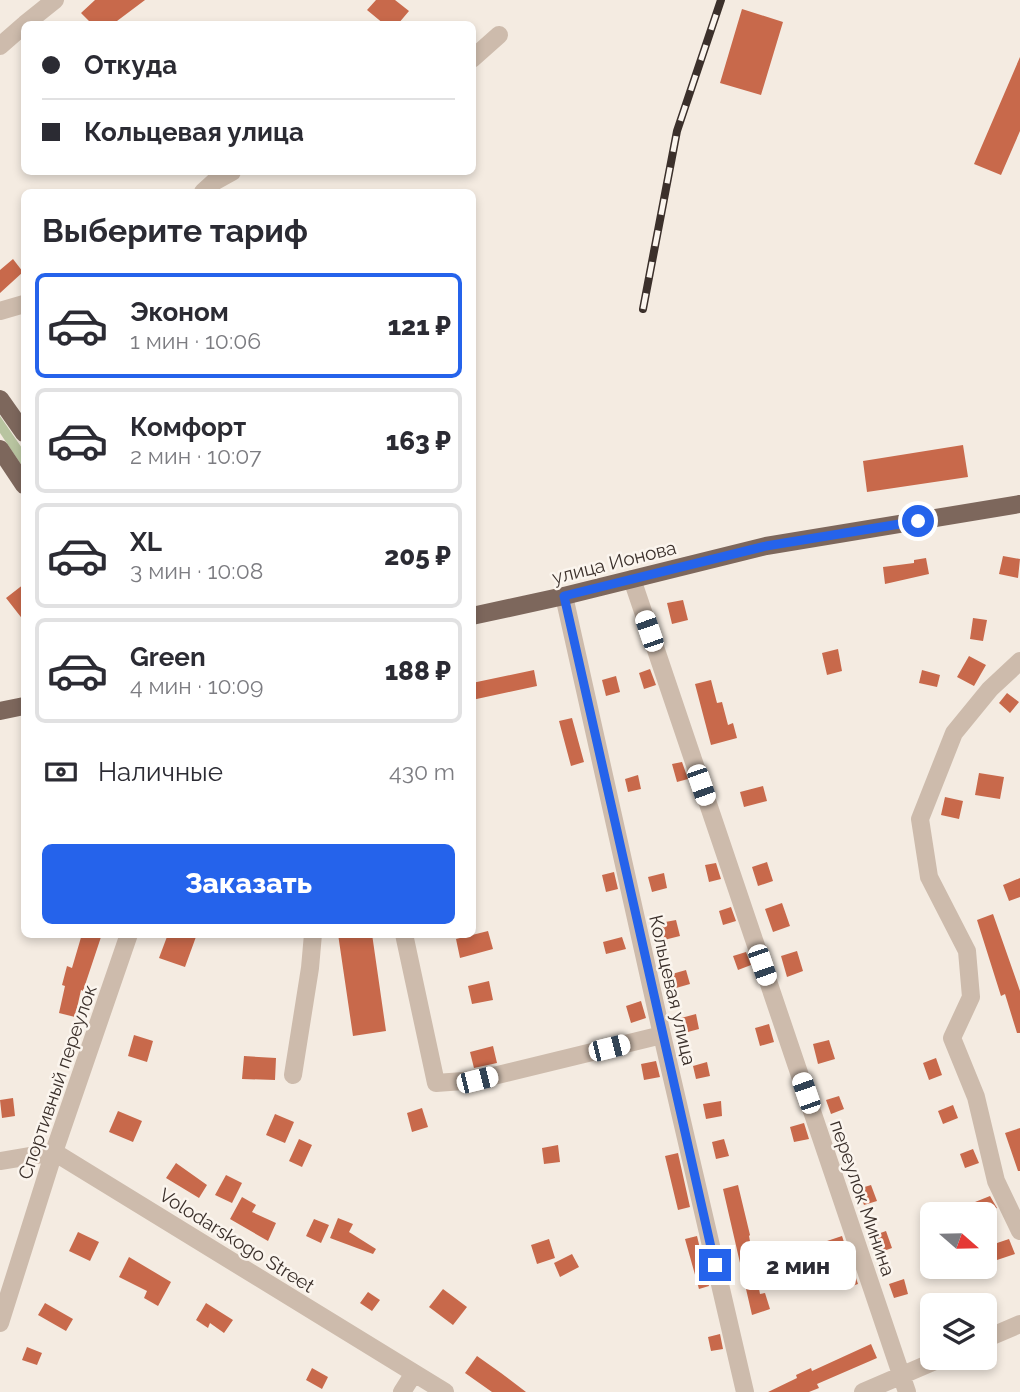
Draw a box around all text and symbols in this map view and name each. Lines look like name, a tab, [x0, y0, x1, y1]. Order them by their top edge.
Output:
text: Откуда	[84, 50, 177, 80]
text: Кольцевая улица	[84, 117, 304, 147]
text: Выберите тариф	[42, 212, 308, 249]
icon: car	[46, 294, 109, 357]
text: Эконом	[130, 297, 229, 327]
text: 121 ₽	[388, 311, 451, 341]
text: 1 мин · 10:06	[130, 327, 261, 354]
icon: car	[46, 409, 109, 472]
text: Комфорт	[130, 412, 246, 442]
text: 163 ₽	[386, 426, 451, 456]
text: 2 мин · 10:07	[130, 442, 262, 469]
route start	[902, 505, 934, 537]
icon: car	[46, 524, 109, 587]
text: XL	[130, 527, 162, 557]
street label: улица Ионова	[550, 536, 678, 588]
text: 205 ₽	[384, 541, 451, 571]
text: 3 мин · 10:08	[130, 557, 263, 584]
car	[633, 608, 666, 654]
icon: car	[46, 639, 109, 702]
text: Green	[130, 642, 206, 672]
text: 188 ₽	[385, 656, 451, 686]
text: 4 мин · 10:09	[130, 672, 264, 699]
icon: cash	[42, 753, 80, 791]
text: Наличные	[98, 757, 223, 787]
text: 430 m	[389, 758, 455, 785]
car	[685, 762, 718, 808]
button: Заказать	[42, 844, 455, 924]
street label: Кольцевая улица	[645, 913, 701, 1067]
car	[746, 942, 779, 988]
street label: Спортивный переулок	[13, 982, 101, 1182]
car	[587, 1033, 632, 1063]
car	[455, 1065, 500, 1095]
car	[790, 1070, 823, 1116]
street label: переулок Минина	[826, 1117, 900, 1279]
street label: Volodarskogo Street	[155, 1183, 319, 1297]
north arrow	[920, 1202, 998, 1279]
map controls	[920, 1202, 997, 1370]
callout: 2 мин	[740, 1240, 855, 1290]
route end	[699, 1249, 731, 1281]
text: 2 мин	[766, 1252, 830, 1279]
button: layers	[920, 1293, 997, 1370]

